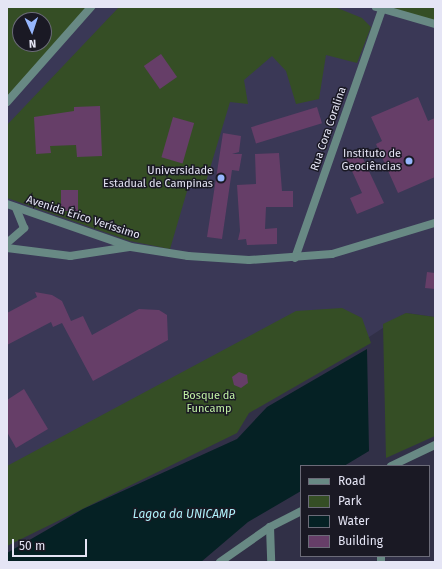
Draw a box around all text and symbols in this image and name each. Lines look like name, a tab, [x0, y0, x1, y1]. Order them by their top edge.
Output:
north arrow	[12, 12, 52, 52]
text: N	[29, 37, 37, 50]
street label: Rua Cora Coralina	[308, 85, 350, 173]
place label: Instituto de Geociências	[341, 148, 401, 174]
marker: Instituto de Geociências	[404, 156, 414, 166]
place label: Universidade Estadual de Campinas	[103, 165, 213, 191]
marker: Universidade Estadual de Campinas	[216, 173, 226, 183]
street label: Avenida Érico Veríssimo	[25, 193, 141, 243]
park label: Bosque da Funcamp	[183, 390, 235, 416]
legend	[300, 465, 430, 557]
text: Road	[338, 474, 366, 488]
text: Park	[338, 494, 362, 508]
water label: Lagoa da UNICAMP	[133, 508, 235, 522]
text: Water	[338, 514, 369, 528]
scale bar	[14, 531, 89, 557]
text: Building	[338, 534, 383, 548]
text: 50 m	[19, 539, 45, 553]

